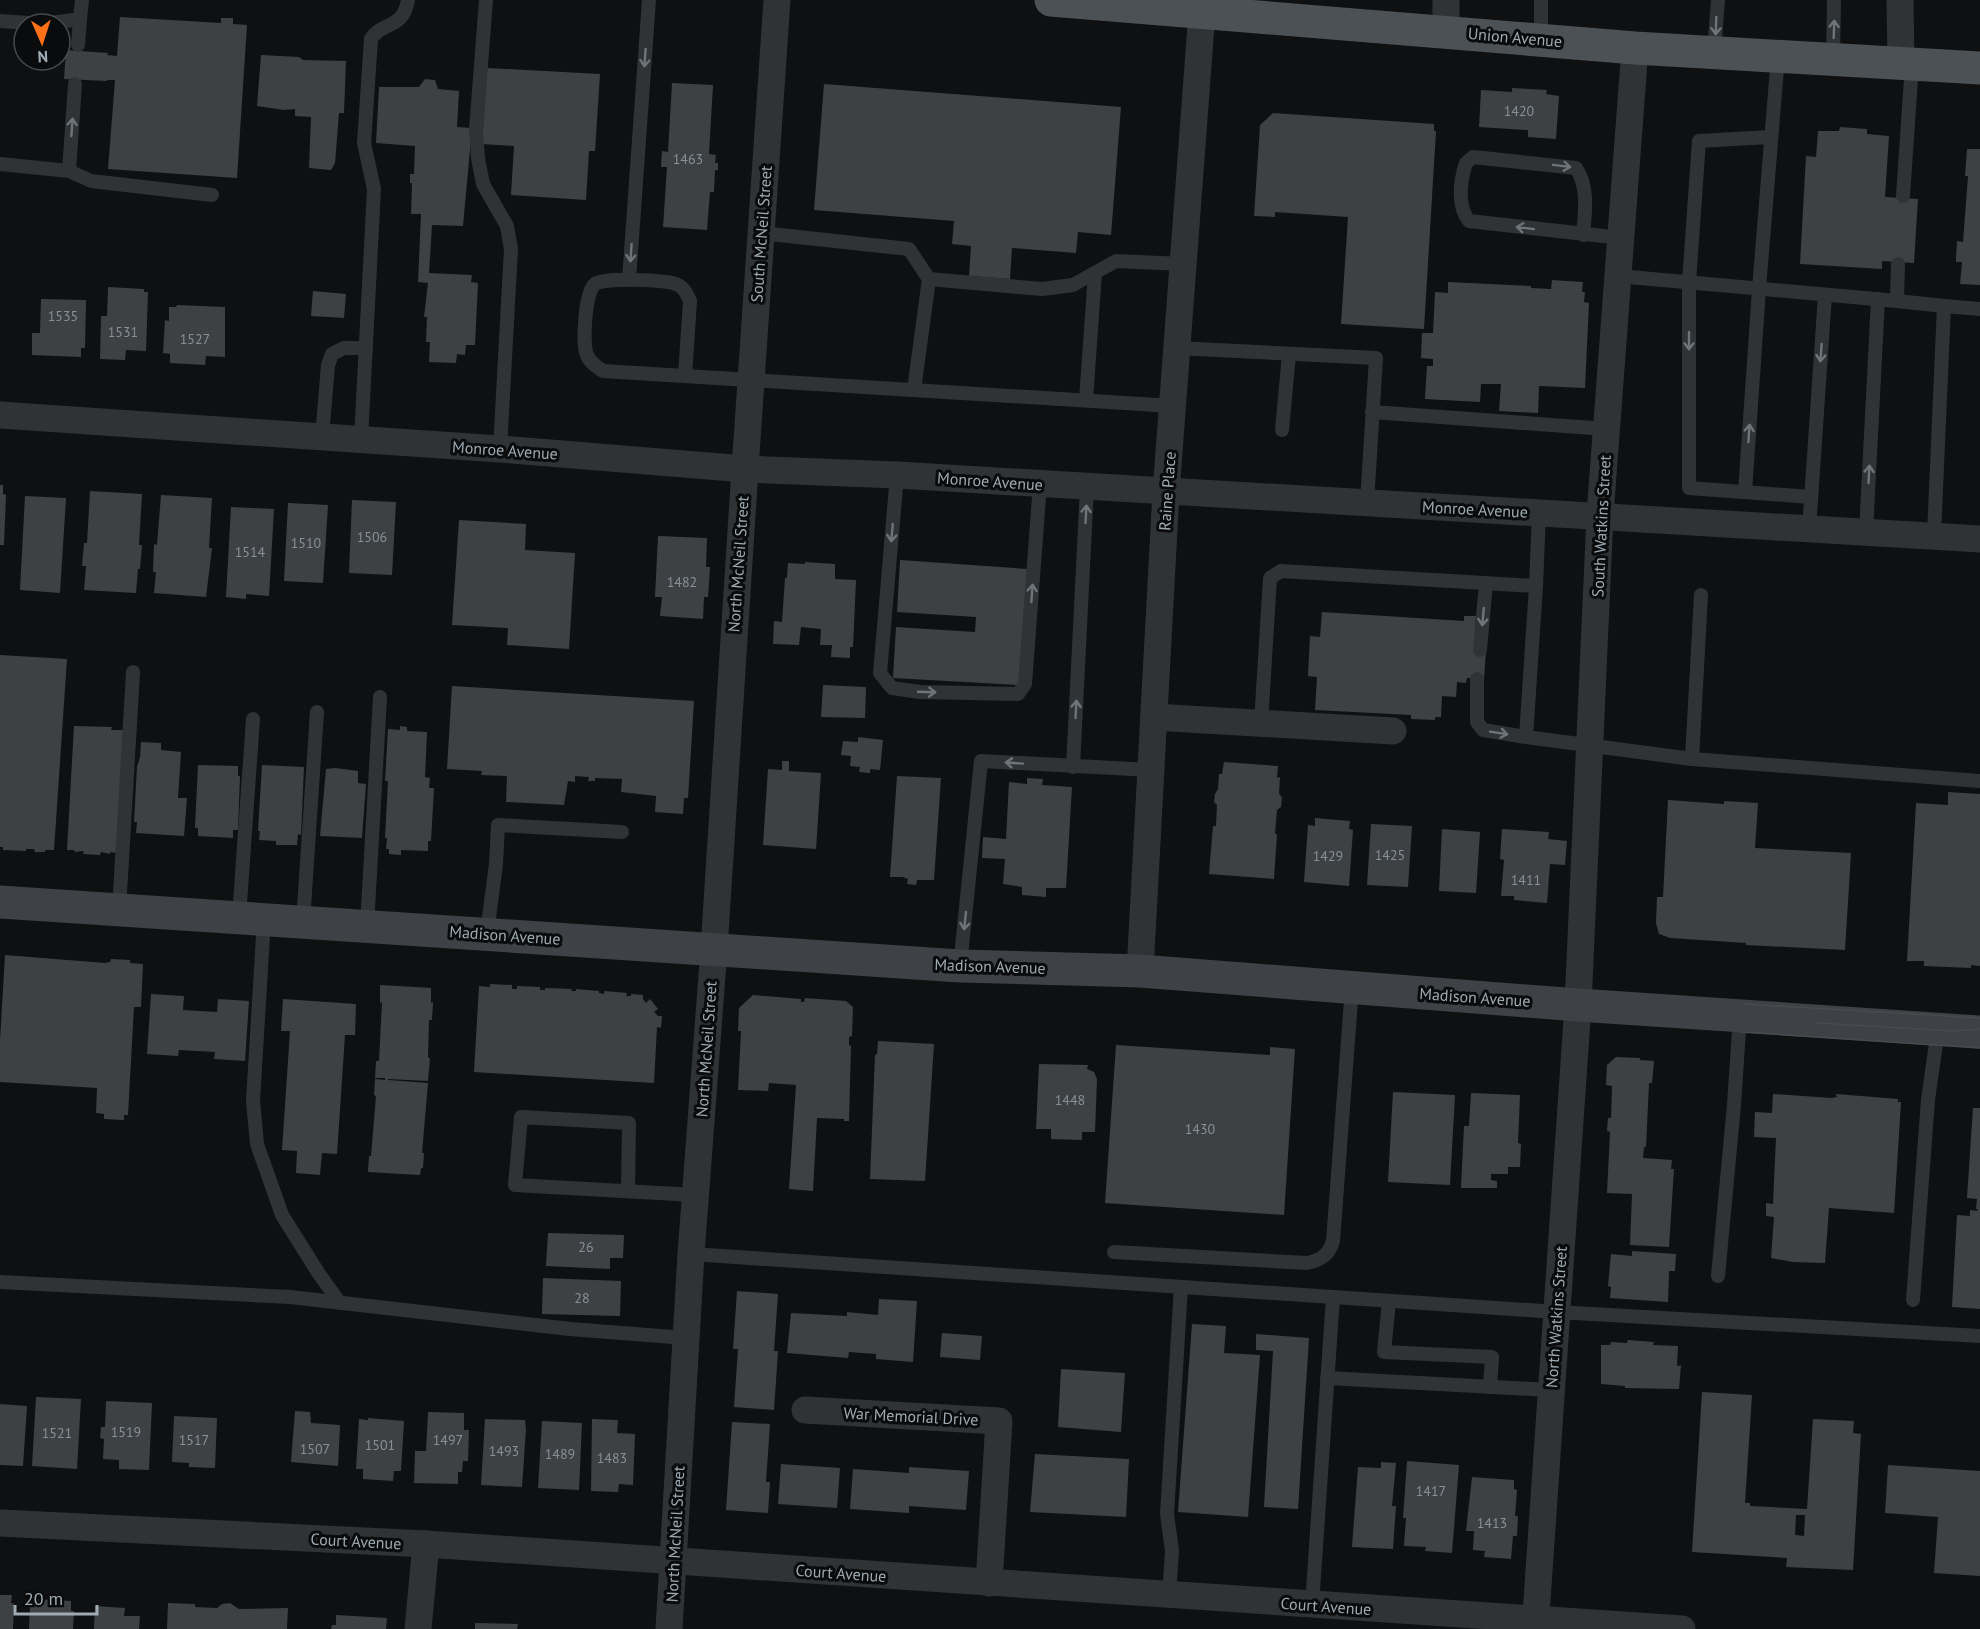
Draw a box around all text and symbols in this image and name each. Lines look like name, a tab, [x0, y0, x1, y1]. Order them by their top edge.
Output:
north arrow	[12, 12, 72, 72]
one-way arrow	[1710, 15, 1721, 35]
one-way arrow	[1829, 20, 1840, 40]
street label: Union Avenue	[1467, 23, 1563, 51]
text: N	[37, 47, 49, 67]
one-way arrow	[639, 48, 650, 68]
house number: 1420	[1504, 102, 1535, 120]
one-way arrow	[67, 118, 78, 138]
house number: 1463	[673, 150, 703, 168]
one-way arrow	[1552, 160, 1572, 171]
street label: South McNeil Street	[746, 164, 776, 303]
one-way arrow	[1515, 222, 1535, 233]
one-way arrow	[625, 242, 636, 262]
house number: 1535	[48, 307, 78, 325]
house number: 1531	[108, 323, 138, 341]
house number: 1527	[180, 330, 210, 348]
one-way arrow	[1683, 330, 1695, 350]
one-way arrow	[1815, 343, 1826, 363]
one-way arrow	[1744, 424, 1755, 444]
street label: Monroe Avenue	[452, 436, 558, 464]
street label: Raine Place	[1154, 451, 1180, 531]
street label: South Watkins Street	[1587, 454, 1615, 598]
one-way arrow	[1864, 464, 1875, 484]
street label: Monroe Avenue	[937, 467, 1043, 495]
street label: North McNeil Street	[723, 495, 753, 633]
street label: Monroe Avenue	[1422, 496, 1528, 522]
one-way arrow	[1081, 505, 1092, 525]
one-way arrow	[886, 523, 897, 542]
house number: 1506	[357, 528, 387, 546]
house number: 1510	[291, 534, 322, 552]
house number: 1514	[235, 543, 266, 561]
house number: 1482	[667, 573, 697, 591]
one-way arrow	[1027, 583, 1038, 603]
one-way arrow	[1477, 606, 1488, 626]
one-way arrow	[916, 686, 936, 697]
one-way arrow	[1070, 699, 1081, 719]
one-way arrow	[1488, 727, 1508, 738]
one-way arrow	[1005, 758, 1025, 769]
house number: 1425	[1375, 846, 1405, 864]
house number: 1429	[1313, 847, 1343, 865]
house number: 1411	[1511, 871, 1541, 889]
one-way arrow	[959, 911, 970, 931]
street label: Madison Avenue	[449, 921, 561, 949]
street label: Madison Avenue	[934, 954, 1046, 978]
street label: North McNeil Street	[691, 980, 721, 1118]
street label: Madison Avenue	[1419, 983, 1531, 1011]
house number: 1448	[1055, 1091, 1085, 1109]
house number: 1430	[1185, 1120, 1216, 1138]
house number: 26	[578, 1238, 594, 1256]
street label: North Watkins Street	[1541, 1245, 1571, 1388]
house number: 28	[574, 1289, 590, 1307]
street label: War Memorial Drive	[843, 1402, 979, 1430]
house number: 1519	[111, 1423, 141, 1441]
house number: 1521	[42, 1424, 72, 1442]
house number: 1517	[179, 1431, 209, 1449]
house number: 1497	[433, 1431, 463, 1449]
house number: 1501	[365, 1436, 395, 1454]
house number: 1507	[300, 1440, 330, 1458]
house number: 1493	[489, 1442, 519, 1460]
house number: 1489	[545, 1445, 575, 1463]
house number: 1483	[597, 1449, 627, 1467]
street label: North McNeil Street	[661, 1465, 689, 1603]
house number: 1417	[1416, 1482, 1446, 1500]
house number: 1413	[1477, 1514, 1507, 1532]
street label: Court Avenue	[310, 1529, 402, 1553]
street label: Court Avenue	[795, 1560, 887, 1586]
scale bar	[15, 1578, 98, 1616]
text: 20 m	[24, 1587, 63, 1610]
street label: Court Avenue	[1280, 1593, 1372, 1619]

